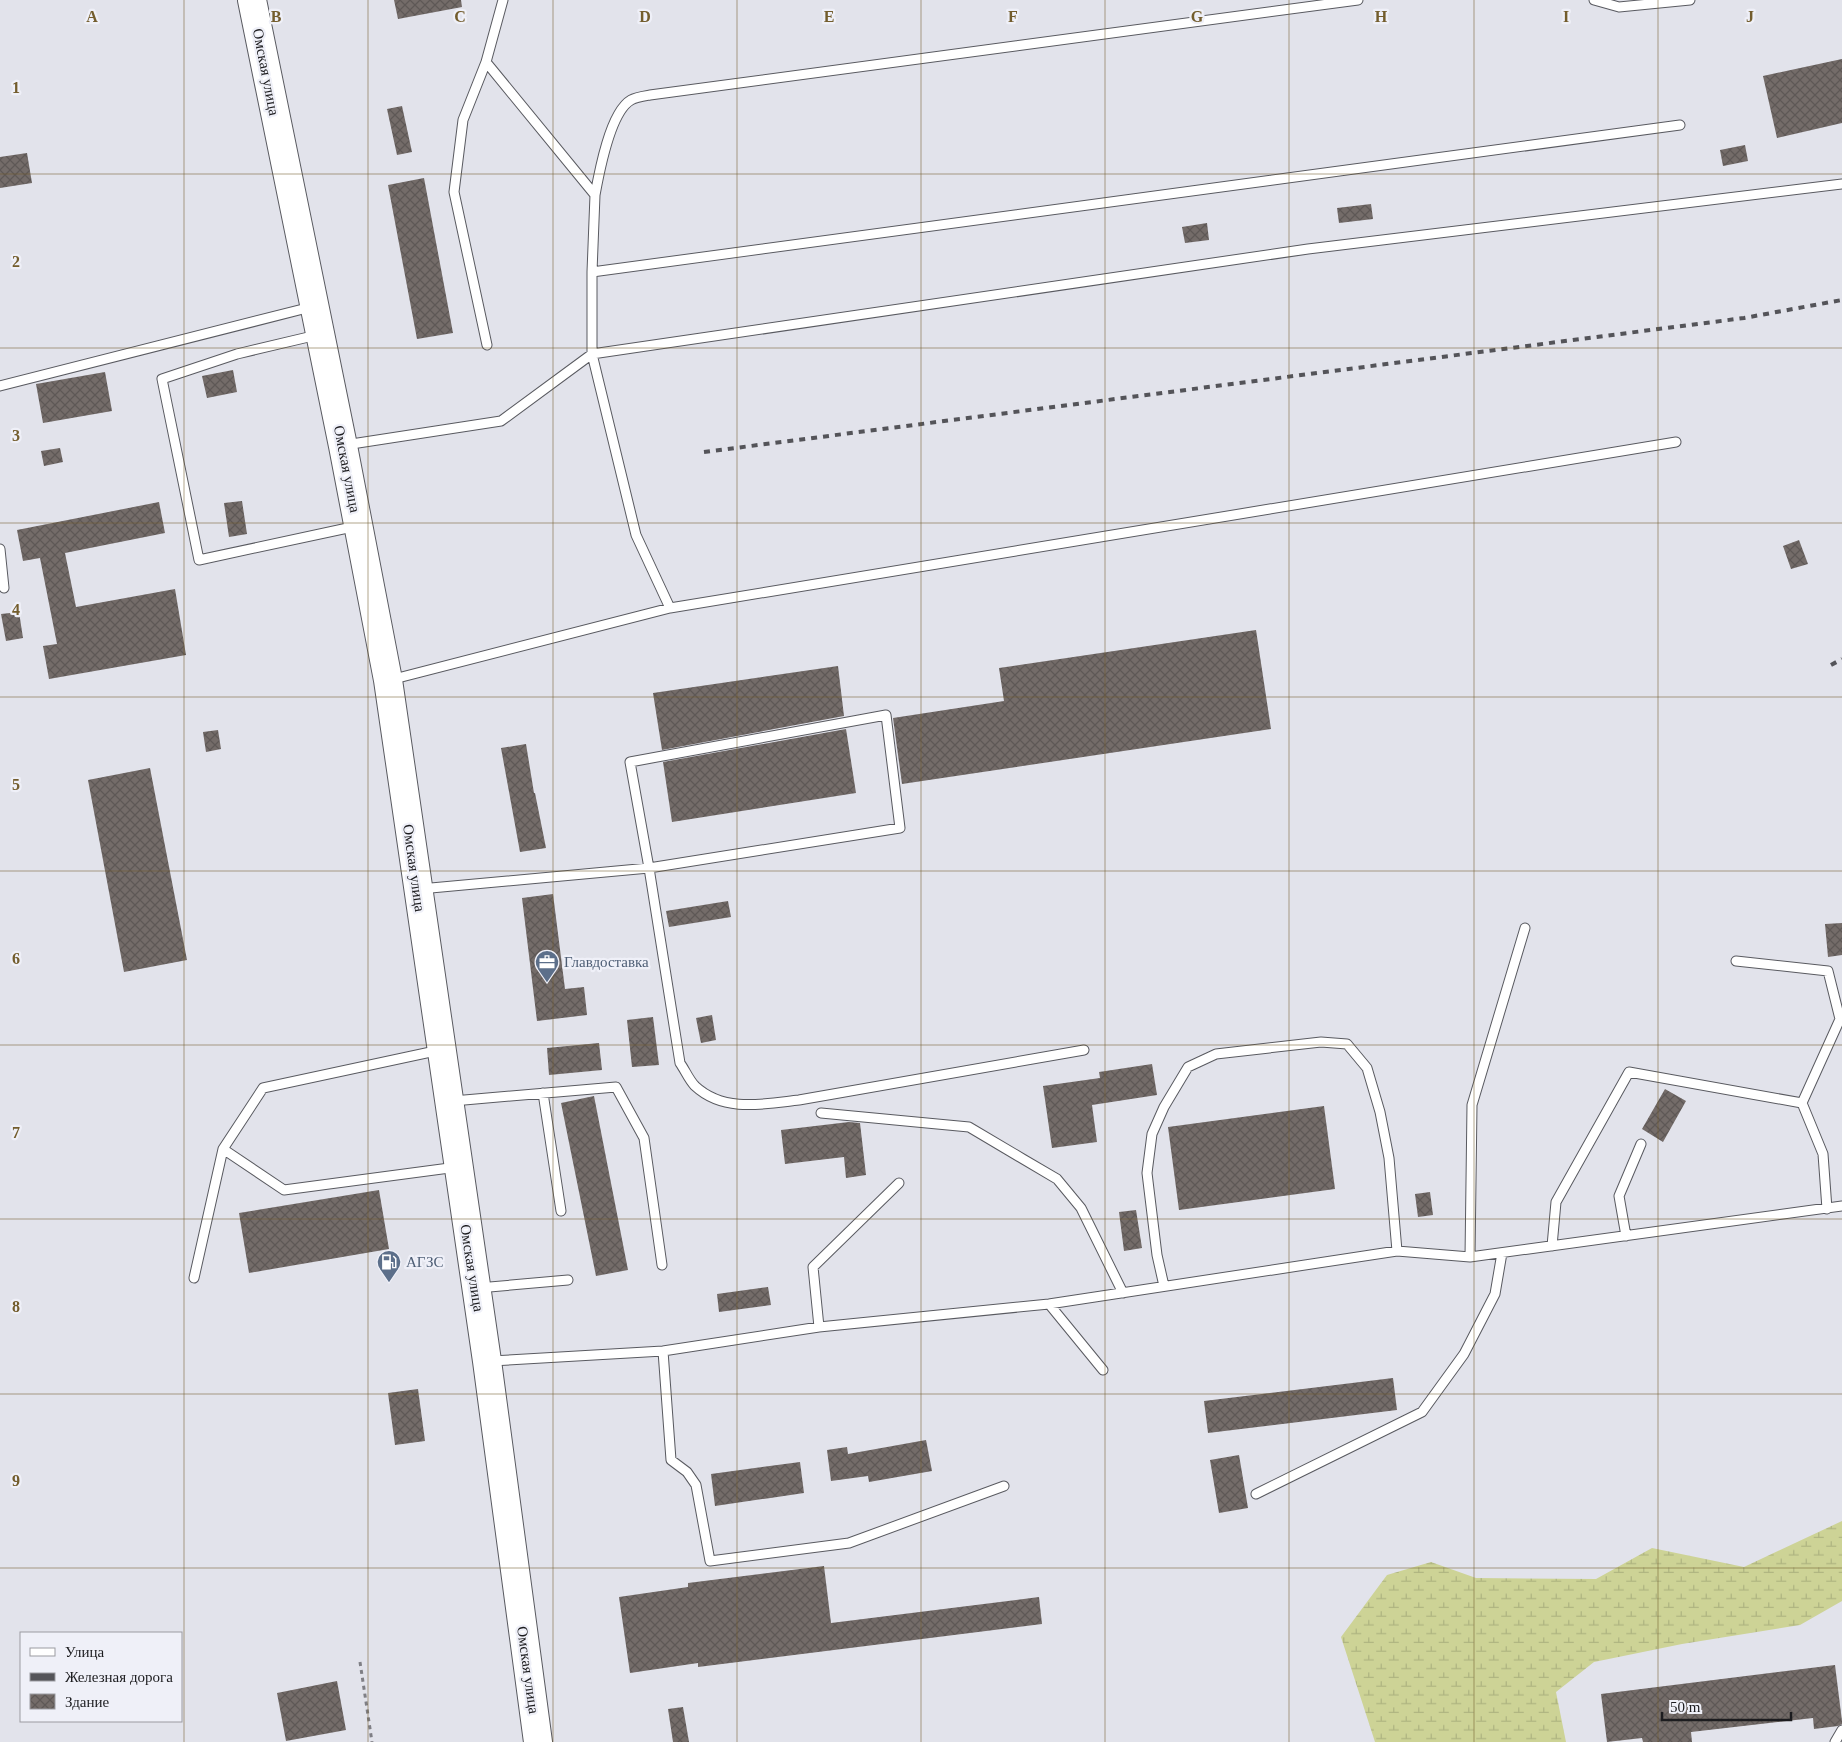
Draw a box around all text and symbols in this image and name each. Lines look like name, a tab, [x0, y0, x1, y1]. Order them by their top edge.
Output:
text: A	[86, 8, 98, 25]
text: B	[271, 8, 282, 25]
text: C	[454, 8, 466, 25]
text: D	[639, 8, 651, 25]
text: E	[824, 8, 834, 25]
text: F	[1008, 8, 1018, 25]
text: G	[1191, 8, 1204, 25]
text: H	[1375, 8, 1388, 25]
text: I	[1563, 8, 1569, 25]
text: J	[1746, 8, 1754, 25]
street label: Омская улица	[250, 27, 282, 117]
text: 1	[12, 79, 20, 96]
text: 2	[12, 253, 20, 270]
street label: Омская улица	[331, 424, 363, 514]
text: 3	[12, 427, 20, 444]
text: 4	[12, 601, 20, 618]
text: 5	[12, 776, 20, 793]
street label: Омская улица	[400, 823, 428, 913]
office icon: Главдоставка	[534, 949, 560, 983]
text: 6	[12, 950, 20, 967]
place label: Главдоставка	[564, 954, 649, 970]
text: 7	[12, 1124, 20, 1141]
street label: Омская улица	[457, 1223, 487, 1313]
fuel station icon: АГЗС	[376, 1249, 402, 1283]
place label: АГЗС	[406, 1254, 443, 1270]
text: 8	[12, 1298, 20, 1315]
text: 9	[12, 1472, 20, 1489]
street label: Омская улица	[514, 1625, 542, 1715]
legend	[20, 1632, 182, 1722]
text: Улица	[65, 1644, 104, 1660]
text: Железная дорога	[65, 1669, 173, 1685]
scale bar	[1662, 1690, 1791, 1722]
text: Здание	[65, 1694, 109, 1710]
text: 50 m	[1670, 1699, 1701, 1715]

